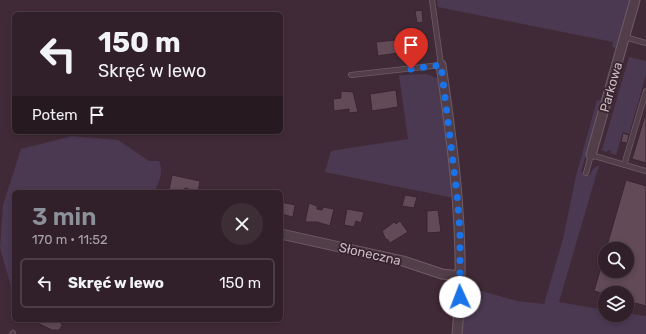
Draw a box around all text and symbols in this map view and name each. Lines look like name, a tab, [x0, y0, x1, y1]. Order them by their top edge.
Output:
text: 150 m	[98, 26, 181, 59]
icon: left	[32, 28, 84, 80]
pin	[394, 28, 428, 69]
icon: arrive	[400, 34, 422, 56]
text: Skręć w lewo	[98, 60, 206, 82]
street label: Parkowa	[597, 60, 625, 114]
icon: arrive	[86, 104, 108, 126]
text: Potem	[32, 106, 78, 124]
text: 3 min	[32, 203, 96, 231]
button: close	[221, 203, 263, 245]
text: 170 m · 11:52	[32, 232, 108, 247]
street label: Słoneczna	[338, 240, 402, 268]
map controls	[598, 242, 634, 322]
button: search	[598, 242, 634, 278]
icon: left	[34, 272, 56, 294]
text: Skręć w lewo	[68, 274, 164, 292]
text: 150 m	[219, 274, 261, 292]
position arrow	[439, 276, 481, 318]
button: layers	[598, 286, 634, 322]

